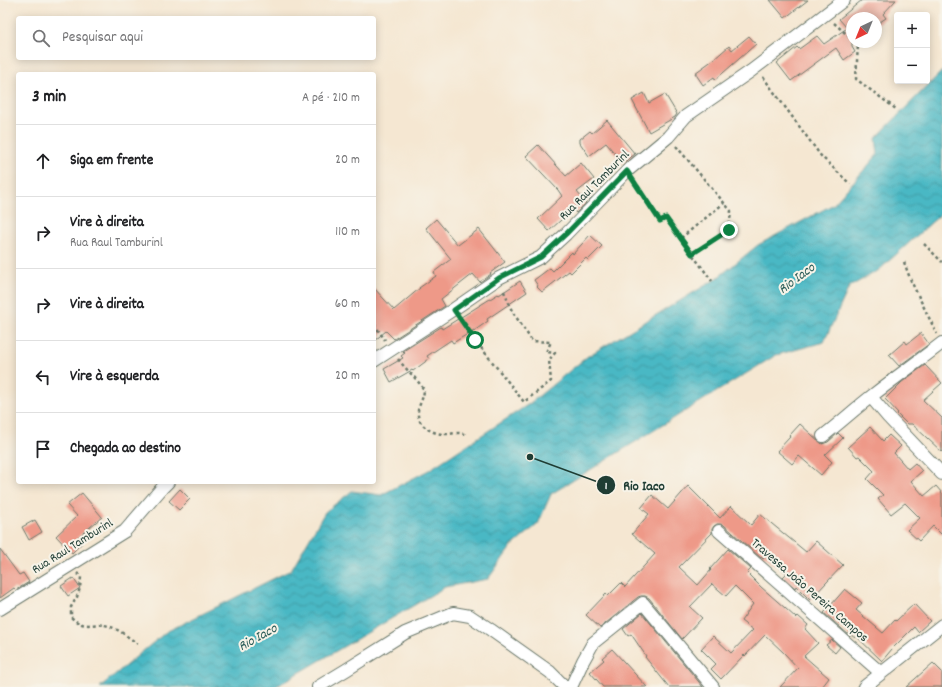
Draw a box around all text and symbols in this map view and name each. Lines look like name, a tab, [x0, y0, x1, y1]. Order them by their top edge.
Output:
north arrow	[846, 12, 882, 48]
map controls	[894, 12, 930, 84]
button: +	[894, 12, 930, 48]
search box	[16, 16, 376, 60]
icon: search	[30, 27, 52, 49]
text: Pesquisar aqui	[62, 27, 143, 49]
button: −	[894, 48, 930, 84]
text: 3 min	[32, 86, 66, 110]
text: A pé · 210 m	[302, 89, 360, 108]
street label: Rua Raul Tamburinl	[555, 146, 635, 226]
icon: ahead	[32, 150, 54, 172]
text: Siga em frente	[70, 150, 153, 172]
text: 20 m	[335, 151, 360, 170]
text: Vire à direita	[70, 212, 144, 234]
route end	[720, 221, 738, 239]
icon: right	[32, 222, 54, 244]
text: 110 m	[335, 223, 360, 242]
text: Rua Raul Tamburinl	[70, 234, 163, 253]
water label: Rio Iaco	[774, 258, 820, 300]
icon: right	[32, 294, 54, 316]
text: Vire à direita	[70, 294, 144, 316]
text: 60 m	[335, 295, 360, 314]
route start	[466, 331, 484, 349]
icon: left	[32, 366, 54, 388]
text: Vire à esquerda	[70, 366, 159, 388]
text: 20 m	[335, 367, 360, 386]
icon: arrive	[32, 438, 54, 460]
text: Chegada ao destino	[70, 438, 181, 460]
callout: Rio Iaco	[596, 472, 673, 498]
text: Rio Iaco	[623, 477, 665, 497]
text: 1	[605, 478, 608, 495]
street label: Rua Raul Tamburinl	[29, 514, 117, 580]
street label: Travessa João Pereira Campos	[746, 535, 872, 647]
water label: Rio Iaco	[235, 619, 282, 657]

